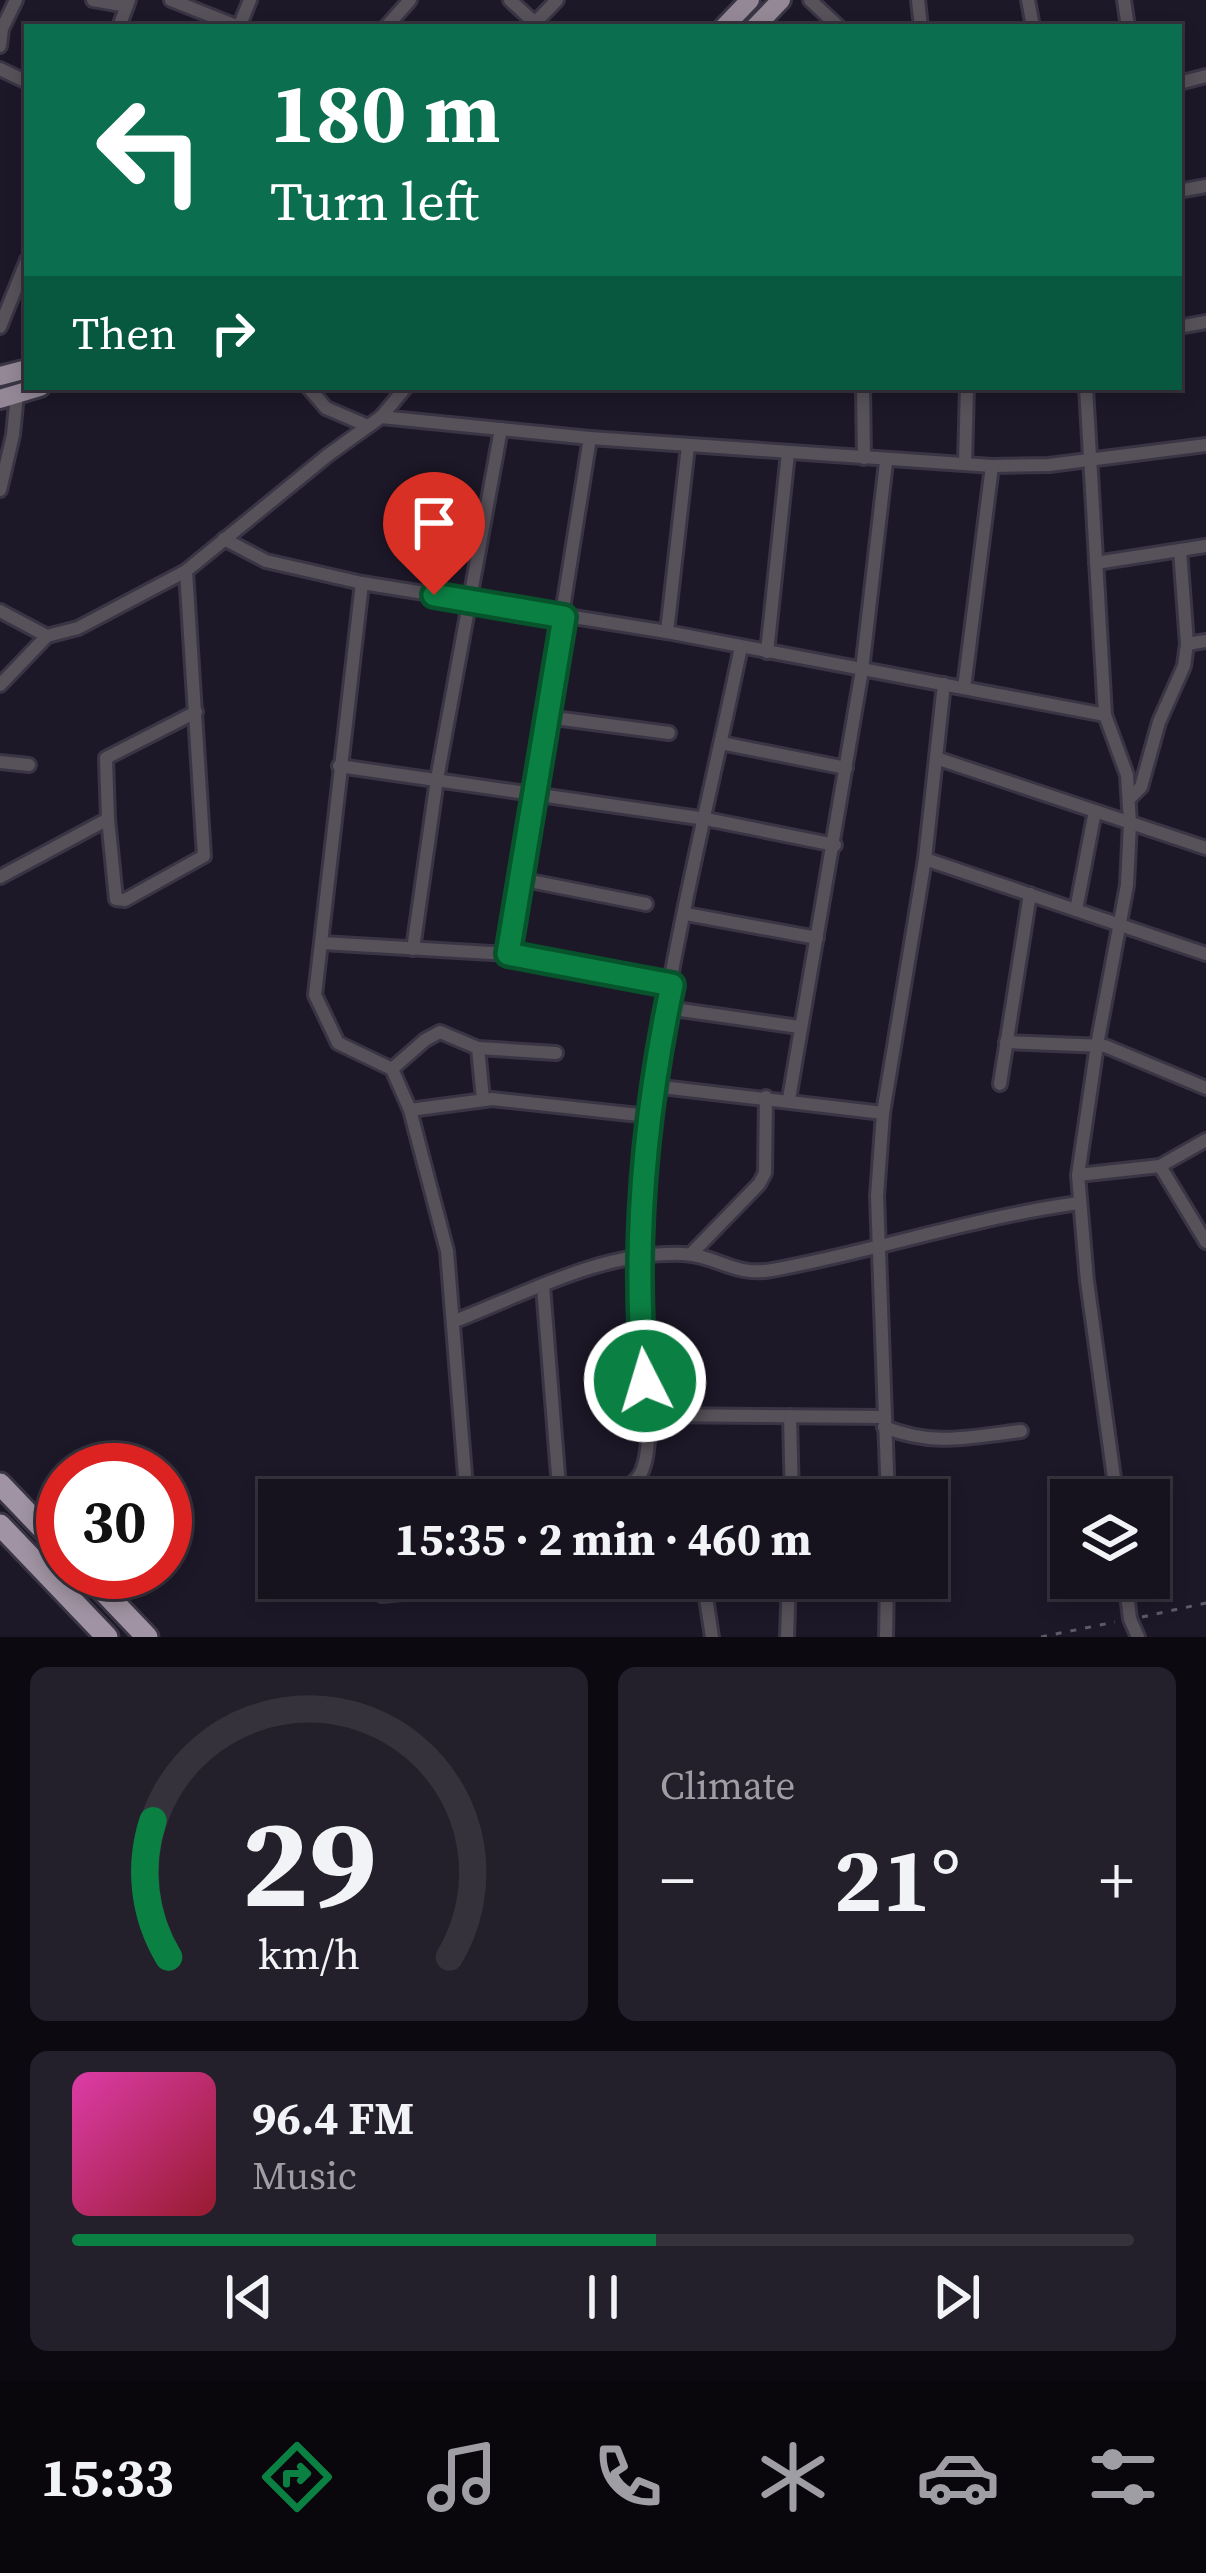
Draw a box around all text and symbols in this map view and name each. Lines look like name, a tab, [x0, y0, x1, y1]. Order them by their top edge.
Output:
text: 180 m	[270, 55, 501, 170]
icon: left	[72, 72, 228, 228]
text: Turn left	[270, 164, 479, 238]
icon: right	[200, 300, 266, 366]
text: Then	[72, 302, 176, 364]
pin	[383, 472, 485, 595]
icon: arrive	[401, 490, 467, 556]
position arrow	[582, 1318, 708, 1444]
speed limit sign: 30	[36, 1443, 192, 1599]
map controls	[1050, 1479, 1170, 1599]
button: layers	[1050, 1479, 1170, 1599]
text: 15:35 · 2 min · 460 m	[395, 1508, 811, 1570]
text: Climate	[660, 1759, 795, 1812]
text: 29	[241, 1777, 377, 1948]
text: 21°	[833, 1818, 961, 1941]
text: −	[660, 1835, 695, 1925]
text: +	[1099, 1835, 1134, 1925]
text: km/h	[258, 1925, 360, 1983]
text: 96.4 FM	[252, 2087, 414, 2149]
text: Music	[252, 2149, 357, 2202]
icon: previous	[216, 2264, 282, 2330]
icon: pause	[570, 2264, 636, 2330]
icon: next	[924, 2264, 990, 2330]
icon: directions	[255, 2435, 339, 2519]
icon: music	[420, 2435, 504, 2519]
icon: phone	[586, 2435, 670, 2519]
icon: climate	[751, 2435, 835, 2519]
icon: car	[916, 2435, 1000, 2519]
icon: filters	[1081, 2435, 1165, 2519]
text: 15:33	[41, 2440, 174, 2514]

